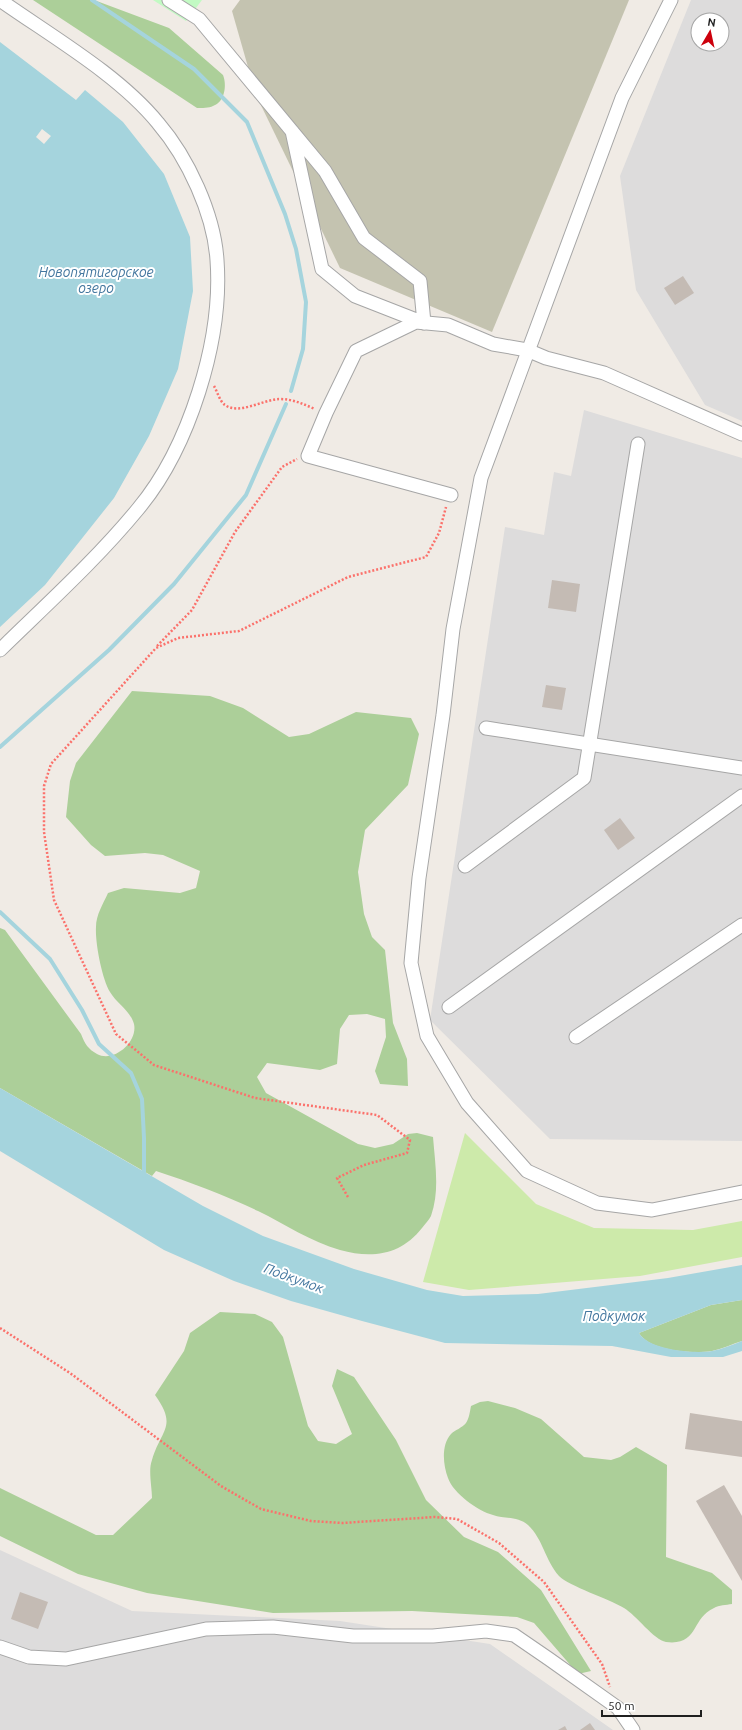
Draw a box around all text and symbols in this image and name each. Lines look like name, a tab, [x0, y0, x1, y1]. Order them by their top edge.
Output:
north arrow	[690, 12, 730, 52]
text: N	[707, 16, 717, 29]
water label: Новопятигорское озеро	[38, 264, 154, 296]
water label: Подкумок	[262, 1260, 327, 1296]
water label: Подкумок	[583, 1308, 646, 1324]
scale bar	[602, 1692, 701, 1718]
text: 50 m	[608, 1699, 635, 1712]

